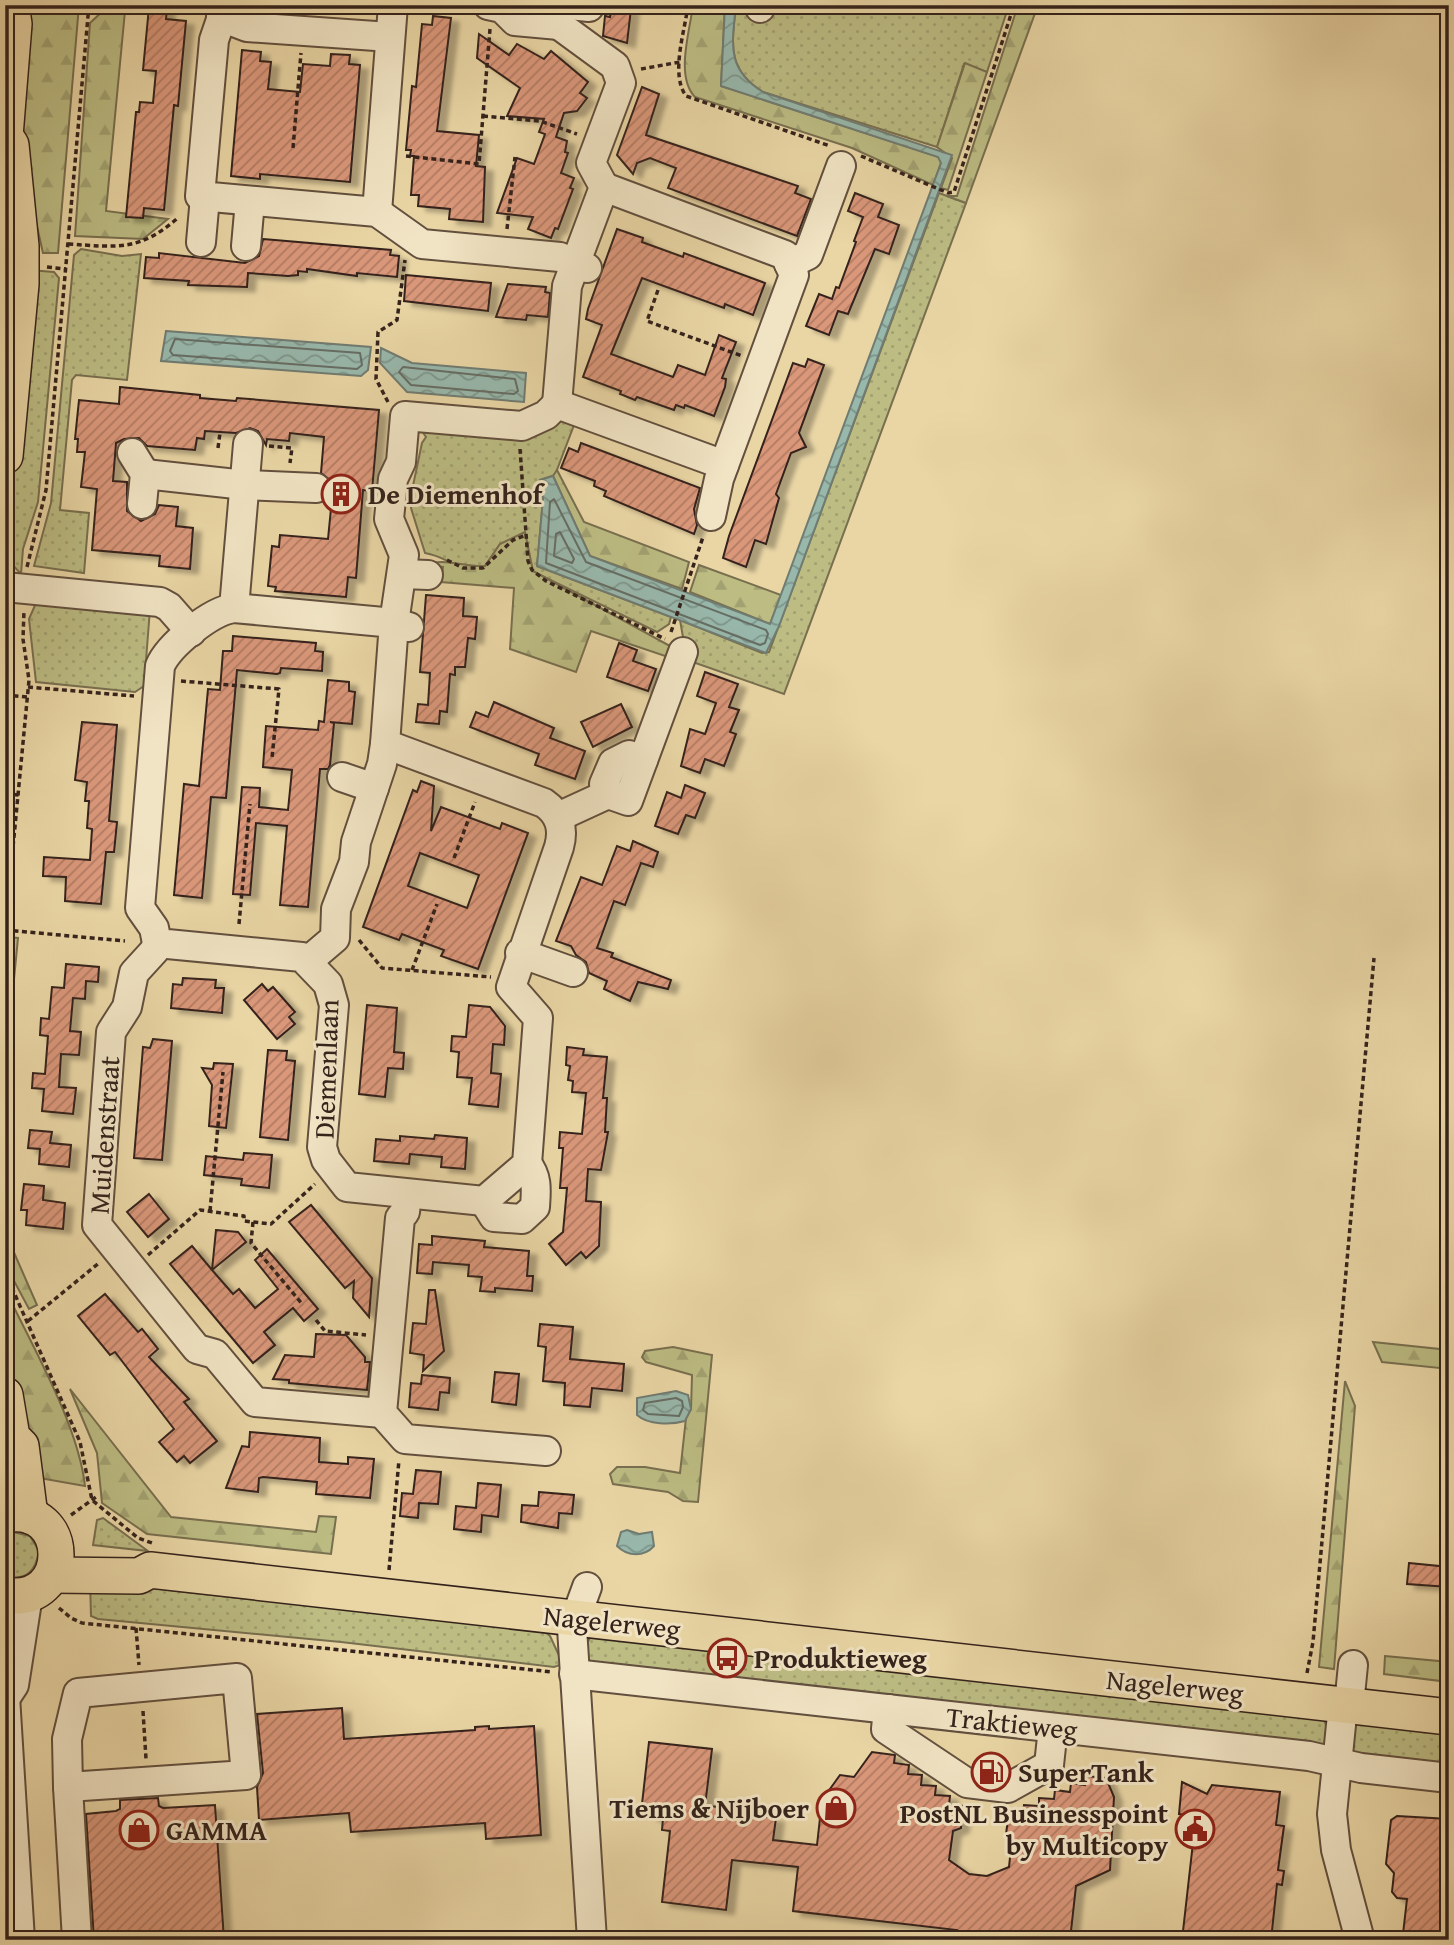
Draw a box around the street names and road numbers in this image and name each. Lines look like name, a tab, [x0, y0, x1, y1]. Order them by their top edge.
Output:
street label: Diemenlaan	[303, 998, 348, 1140]
street label: Muidenstraat	[78, 1054, 129, 1215]
street label: Nagelerweg	[542, 1594, 683, 1649]
street label: Nagelerweg	[1105, 1658, 1246, 1713]
street label: Traktieweg	[944, 1695, 1080, 1750]

